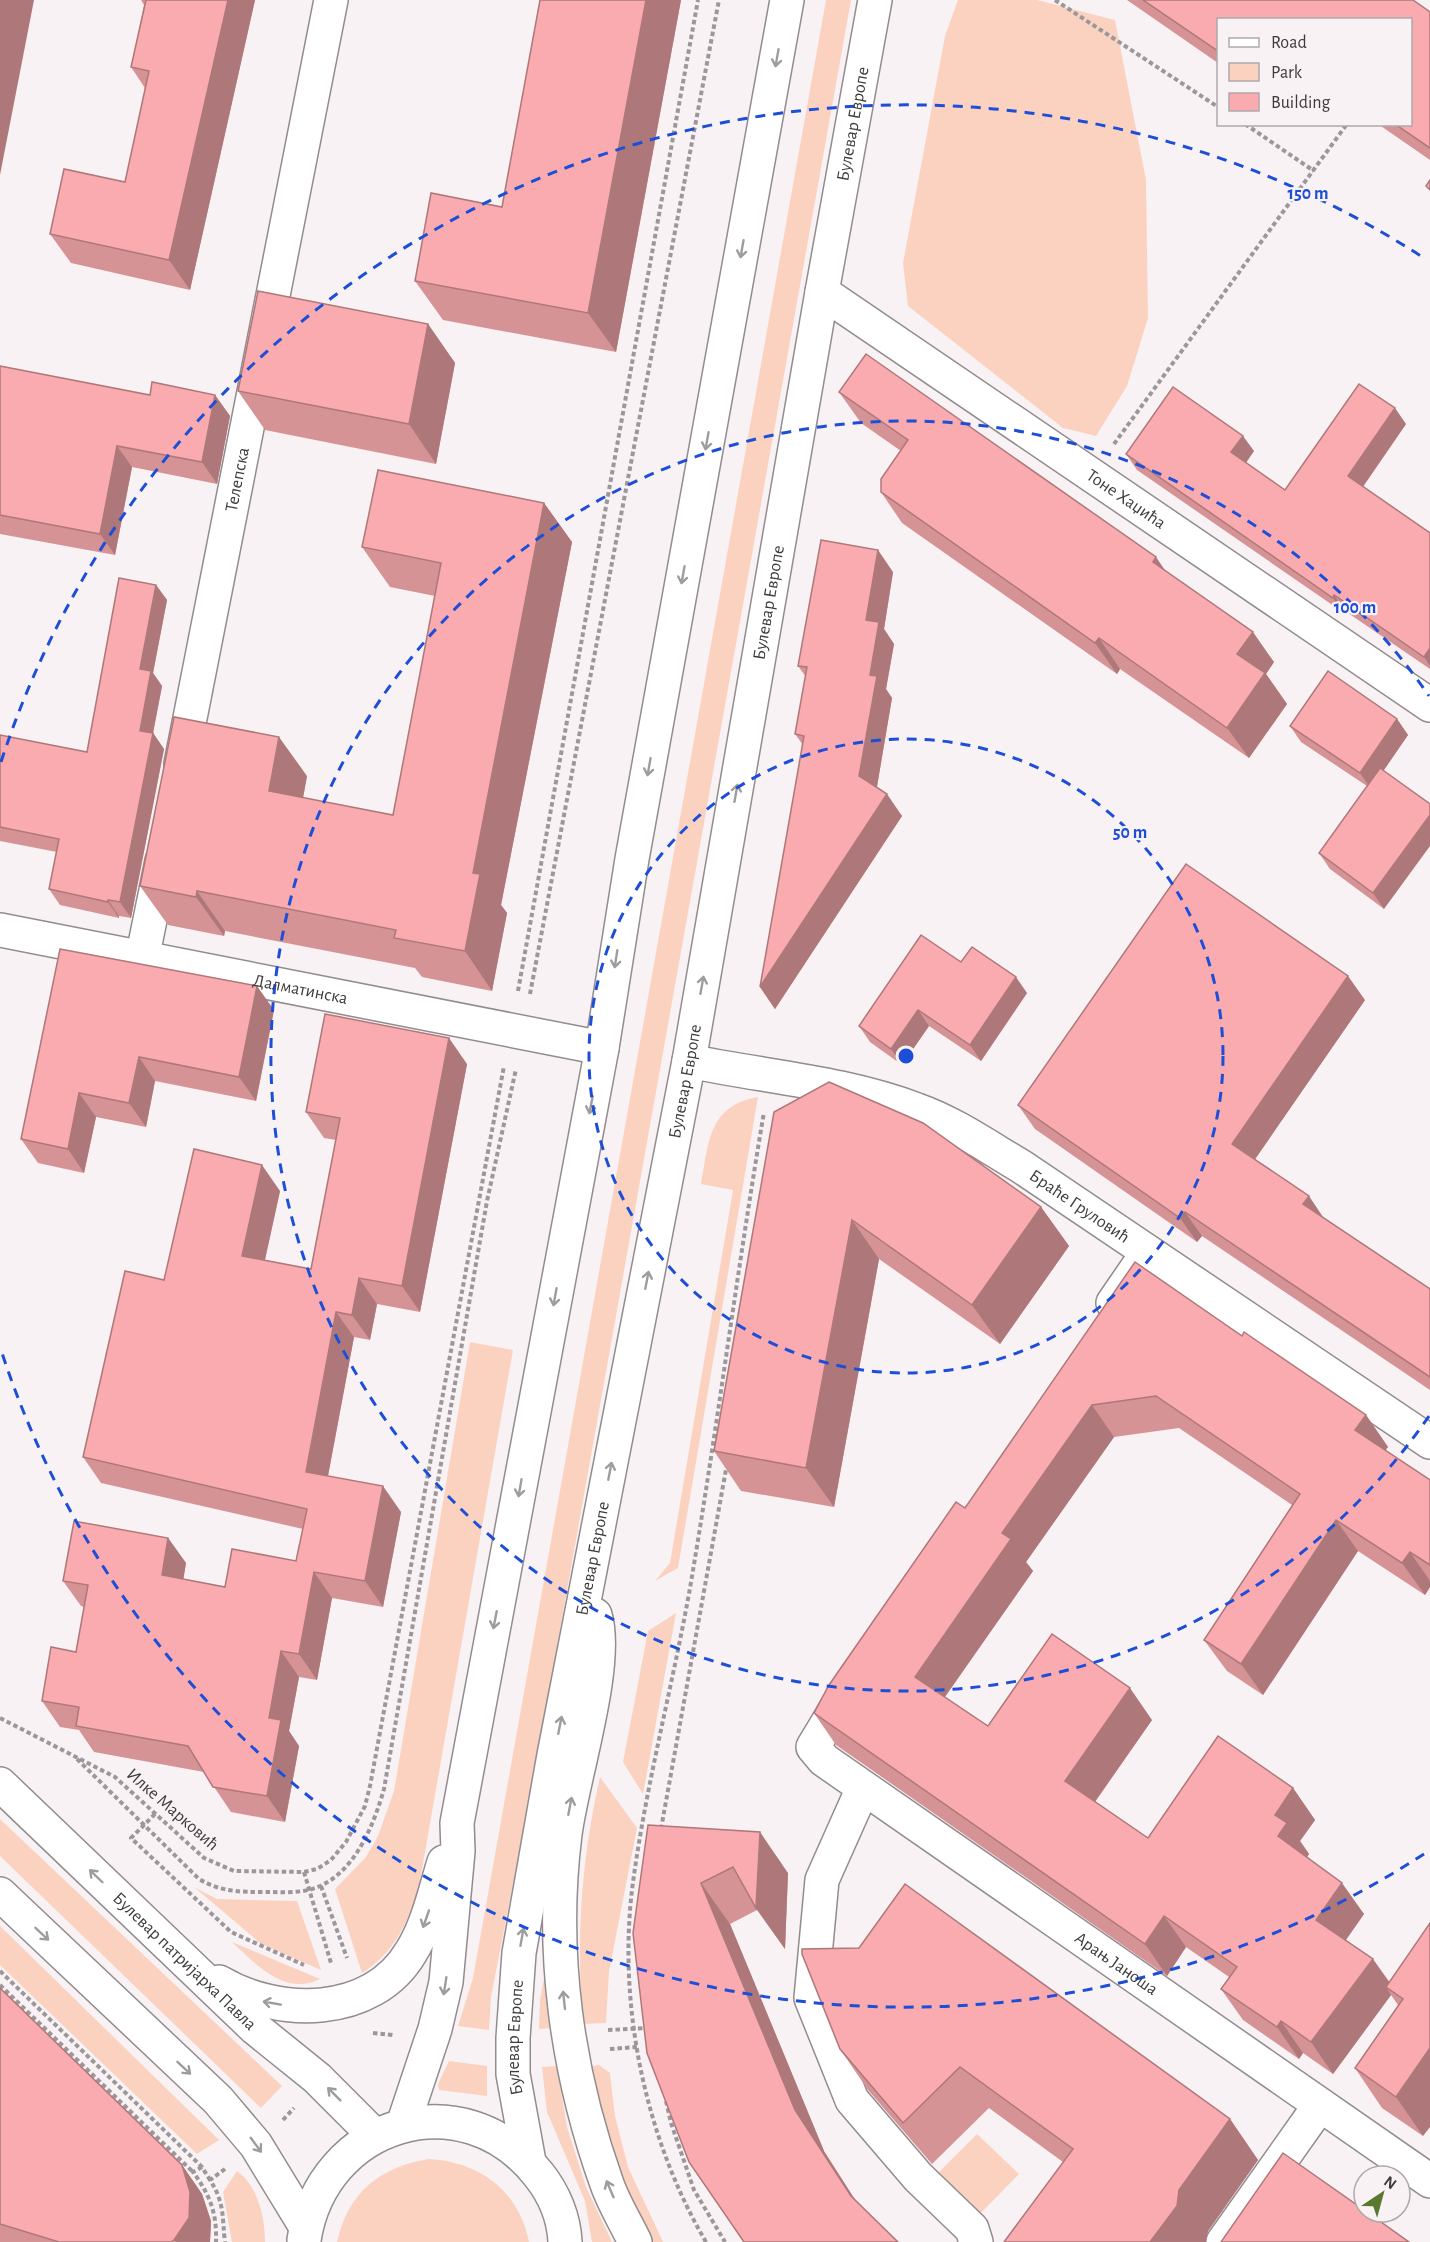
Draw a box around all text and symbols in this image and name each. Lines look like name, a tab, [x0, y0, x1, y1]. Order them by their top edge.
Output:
legend	[1217, 18, 1412, 126]
text: Road	[1271, 34, 1307, 52]
one-way arrow	[771, 47, 782, 67]
text: Park	[1271, 64, 1303, 82]
street label: Булевар Европе	[834, 65, 873, 183]
text: Building	[1271, 94, 1331, 112]
text: 150 m	[1288, 185, 1328, 203]
one-way arrow	[736, 239, 747, 259]
one-way arrow	[701, 431, 712, 451]
street label: Телепска	[223, 446, 253, 513]
street label: Тоне Хаџића	[1083, 466, 1169, 533]
street label: Булевар Европе	[751, 544, 788, 661]
one-way arrow	[677, 565, 688, 585]
text: 100 m	[1334, 599, 1376, 617]
one-way arrow	[643, 757, 654, 777]
one-way arrow	[730, 783, 741, 803]
text: 50 m	[1113, 824, 1147, 842]
one-way arrow	[610, 949, 621, 969]
street label: Далматинска	[251, 972, 349, 1008]
one-way arrow	[697, 975, 708, 995]
street label: Булевар Европе	[666, 1023, 705, 1140]
centre of rings	[896, 1046, 916, 1066]
one-way arrow	[585, 1095, 596, 1114]
street label: Браће Груловић	[1026, 1167, 1133, 1247]
one-way arrow	[642, 1270, 653, 1290]
one-way arrow	[549, 1286, 560, 1306]
one-way arrow	[605, 1462, 616, 1481]
one-way arrow	[514, 1478, 525, 1498]
street label: Булевар Европе	[573, 1500, 613, 1617]
one-way arrow	[489, 1610, 500, 1630]
one-way arrow	[555, 1715, 566, 1735]
street label: Илке Марковић	[123, 1765, 222, 1854]
one-way arrow	[565, 1797, 576, 1816]
one-way arrow	[89, 1870, 104, 1884]
street label: Булевар патријарха Павла	[109, 1889, 259, 2034]
one-way arrow	[419, 1909, 430, 1927]
one-way arrow	[35, 1927, 50, 1941]
one-way arrow	[517, 1928, 528, 1948]
street label: Арањ Јаноша	[1071, 1929, 1161, 1999]
one-way arrow	[439, 1976, 450, 1995]
street label: Булевар Европе	[505, 1979, 527, 2097]
one-way arrow	[559, 1991, 570, 2011]
one-way arrow	[262, 1997, 282, 2008]
one-way arrow	[176, 2061, 191, 2075]
one-way arrow	[326, 2087, 341, 2102]
one-way arrow	[249, 2136, 262, 2152]
north arrow	[1352, 2164, 1412, 2224]
text: N	[1381, 2173, 1399, 2192]
one-way arrow	[604, 2180, 615, 2199]

